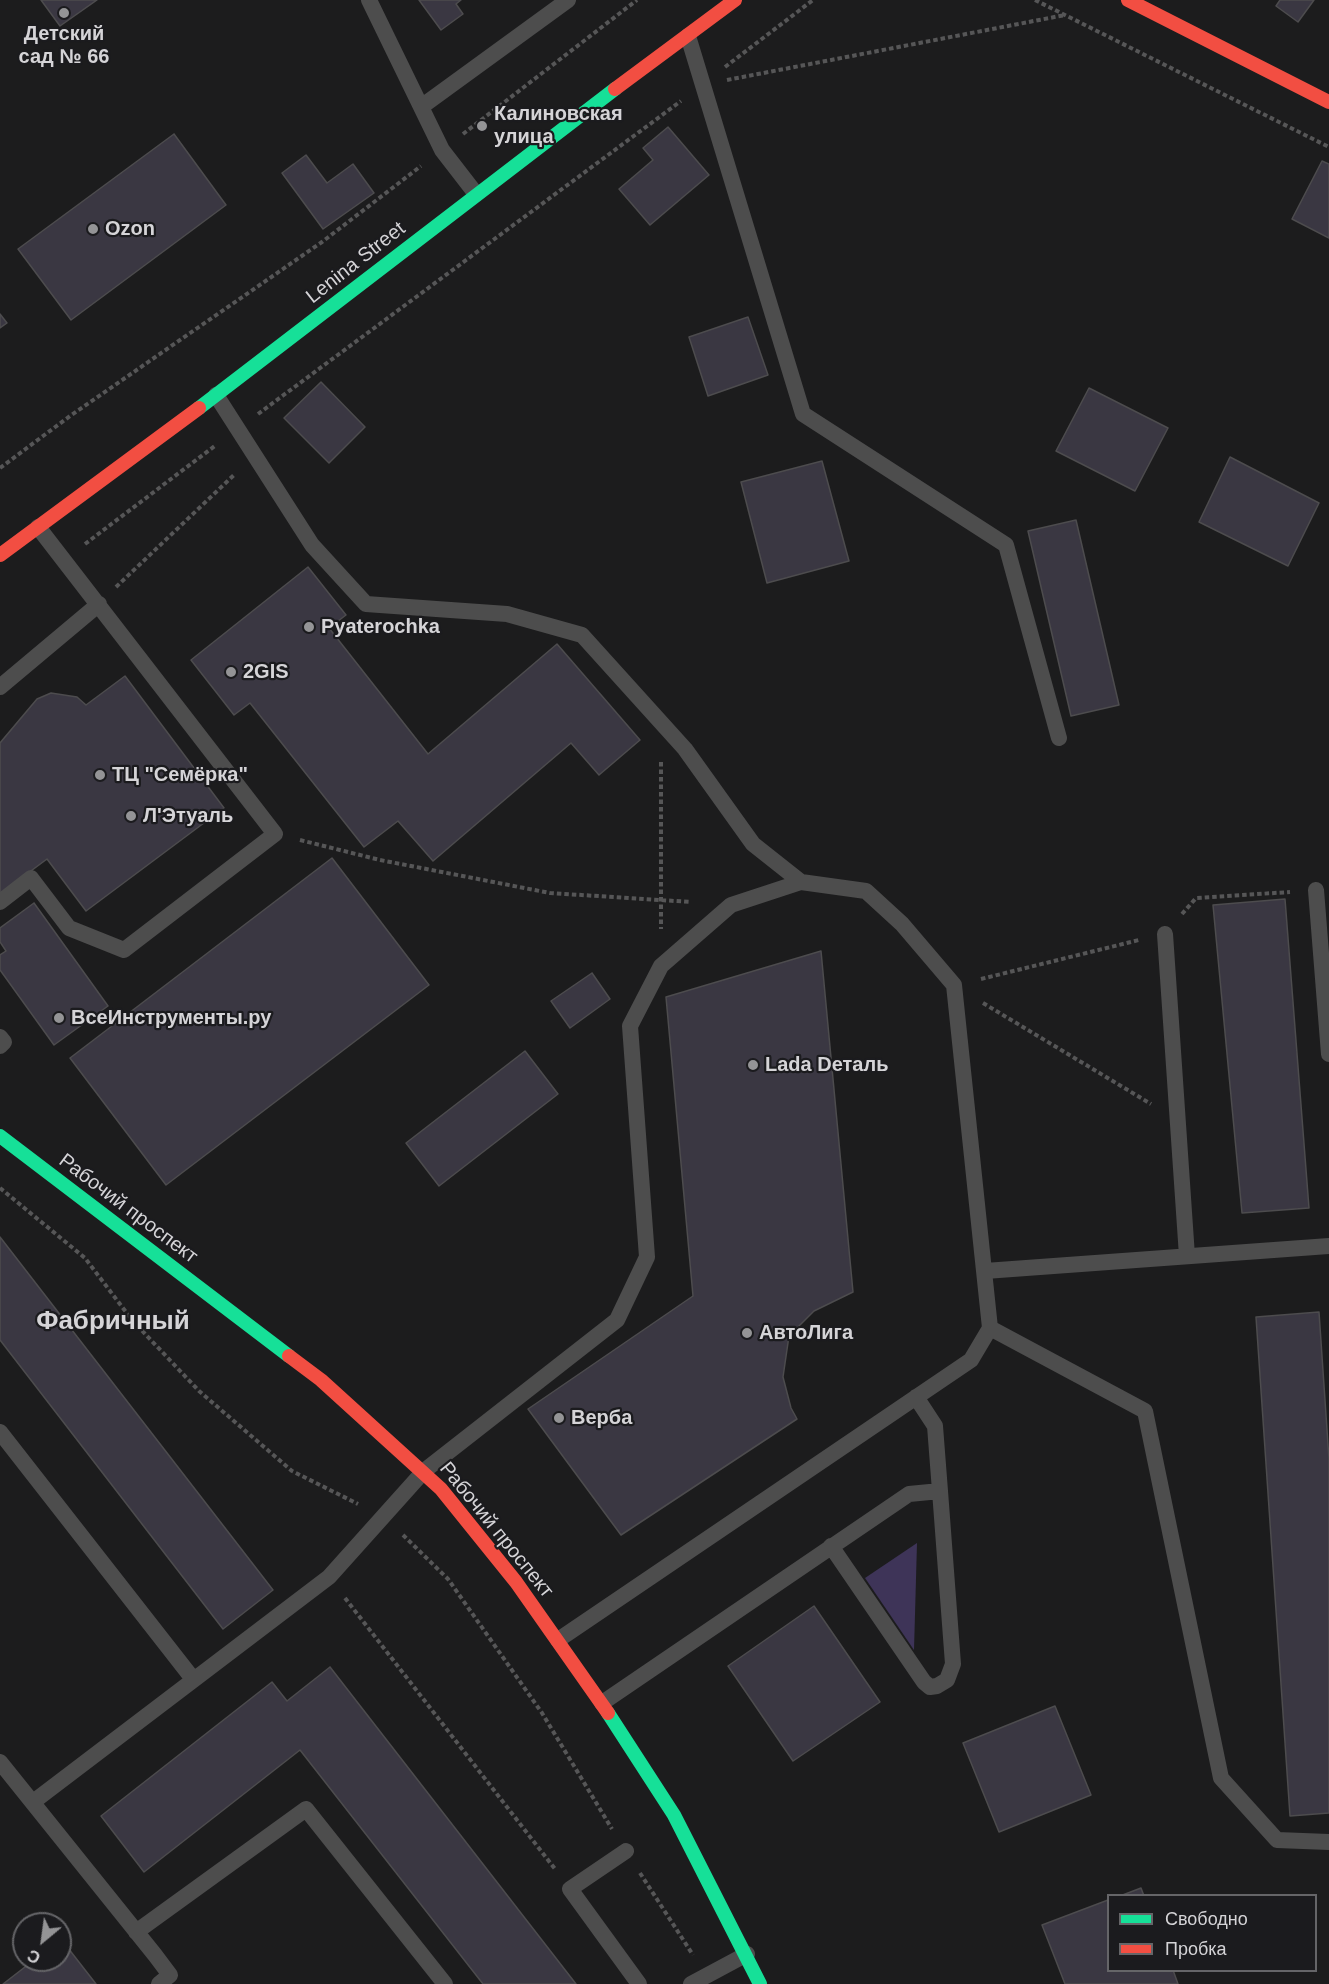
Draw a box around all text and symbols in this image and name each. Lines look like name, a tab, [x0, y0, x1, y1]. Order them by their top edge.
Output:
marker: Детский сад № 66	[57, 6, 71, 20]
place label: Детский сад № 66	[19, 22, 109, 69]
place label: Калиновская улица	[494, 102, 623, 149]
marker: Калиновская улица	[475, 119, 489, 133]
place label: Ozon	[105, 217, 155, 241]
street label: Lenina Street	[302, 217, 410, 309]
marker: Ozon	[86, 222, 100, 236]
place label: Pyaterochka	[321, 615, 440, 639]
marker: Pyaterochka	[302, 620, 316, 634]
place label: 2GIS	[243, 660, 289, 684]
marker: 2GIS	[224, 665, 238, 679]
place label: ТЦ "Семёрка"	[112, 763, 248, 787]
marker: ТЦ "Семёрка"	[93, 768, 107, 782]
place label: Л'Этуаль	[143, 804, 233, 828]
marker: Л'Этуаль	[124, 809, 138, 823]
place label: ВсеИнструменты.ру	[71, 1006, 271, 1030]
marker: ВсеИнструменты.ру	[52, 1011, 66, 1025]
place label: Lada Dеталь	[765, 1053, 888, 1077]
marker: Lada Dеталь	[746, 1058, 760, 1072]
street label: Рабочий проспект	[54, 1149, 202, 1269]
district label: Фабричный	[36, 1306, 190, 1338]
place label: АвтоЛига	[759, 1321, 853, 1345]
marker: АвтоЛига	[740, 1326, 754, 1340]
place label: Верба	[571, 1406, 632, 1430]
marker: Верба	[552, 1411, 566, 1425]
street label: Рабочий проспект	[434, 1457, 558, 1603]
legend	[1107, 1894, 1317, 1972]
text: Свободно	[1165, 1909, 1248, 1929]
north arrow	[12, 1912, 72, 1972]
text: Пробка	[1165, 1939, 1227, 1959]
text: С	[25, 1946, 43, 1967]

